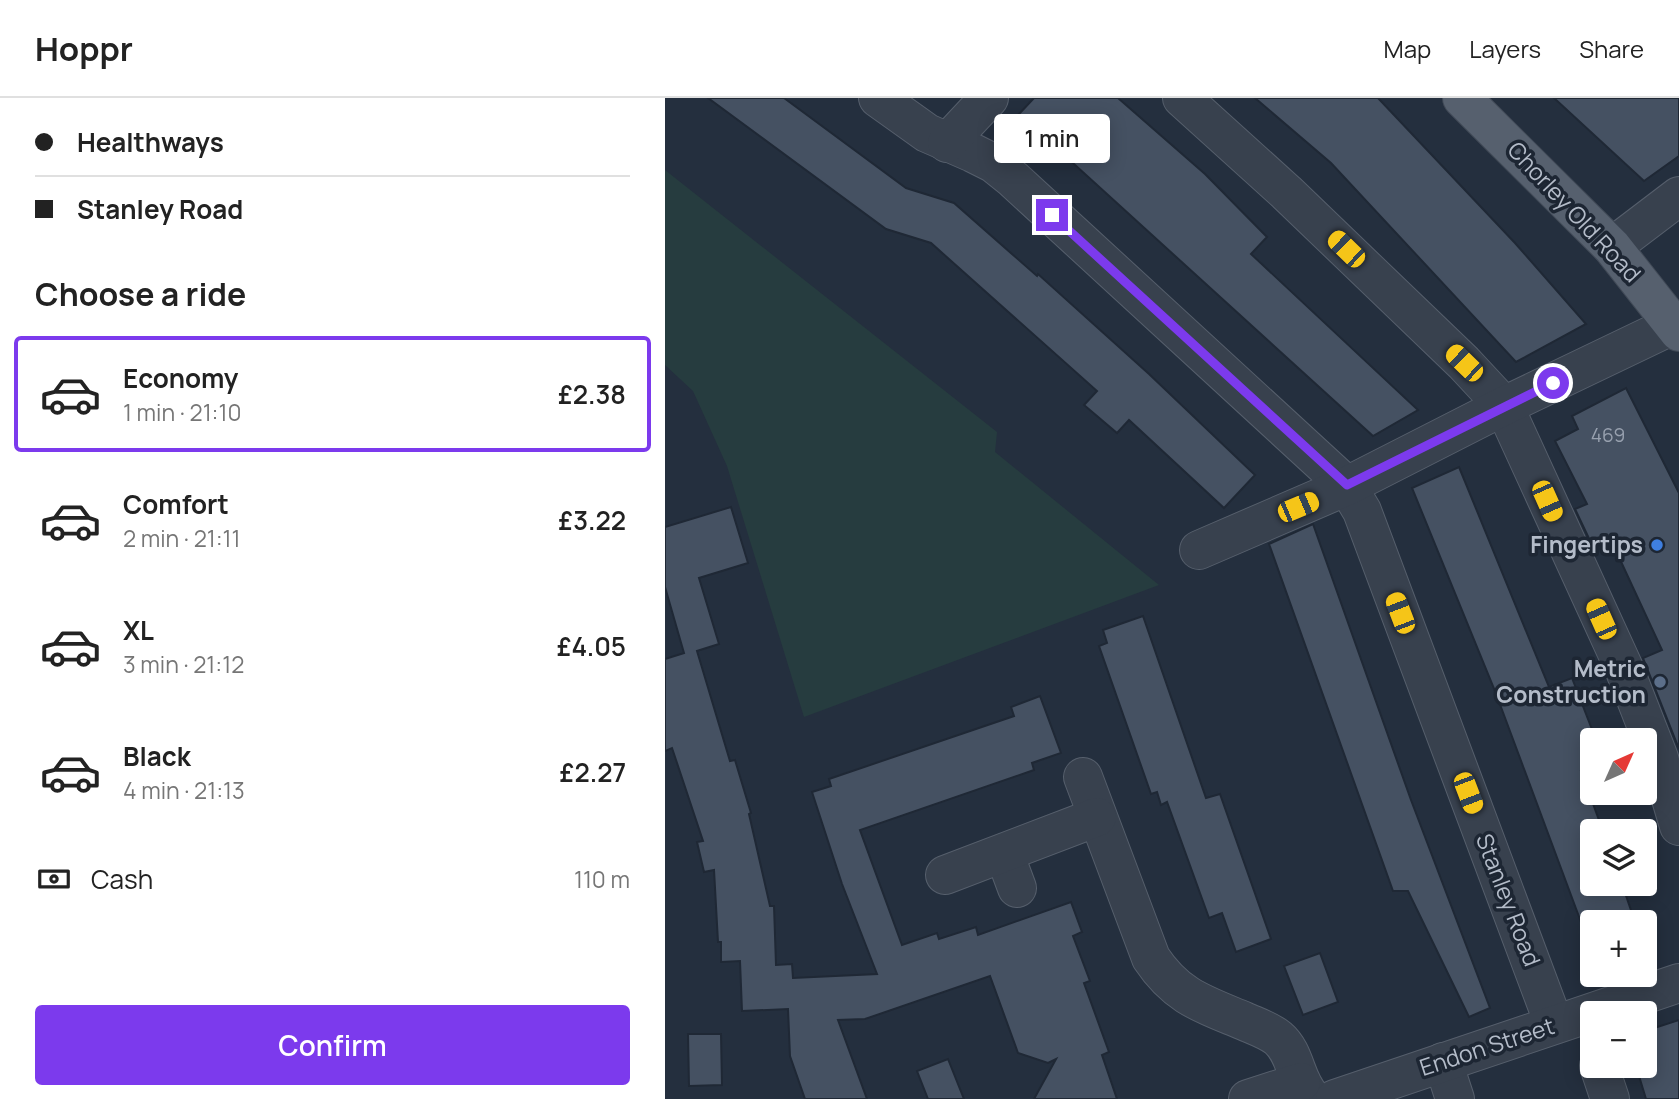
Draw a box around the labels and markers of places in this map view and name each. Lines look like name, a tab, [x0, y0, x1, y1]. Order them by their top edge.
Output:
place label: Fingertips	[1530, 528, 1643, 560]
marker: Fingertips	[1649, 537, 1665, 553]
place label: Metric Construction	[1496, 652, 1646, 710]
marker: Metric Construction	[1652, 674, 1668, 690]

